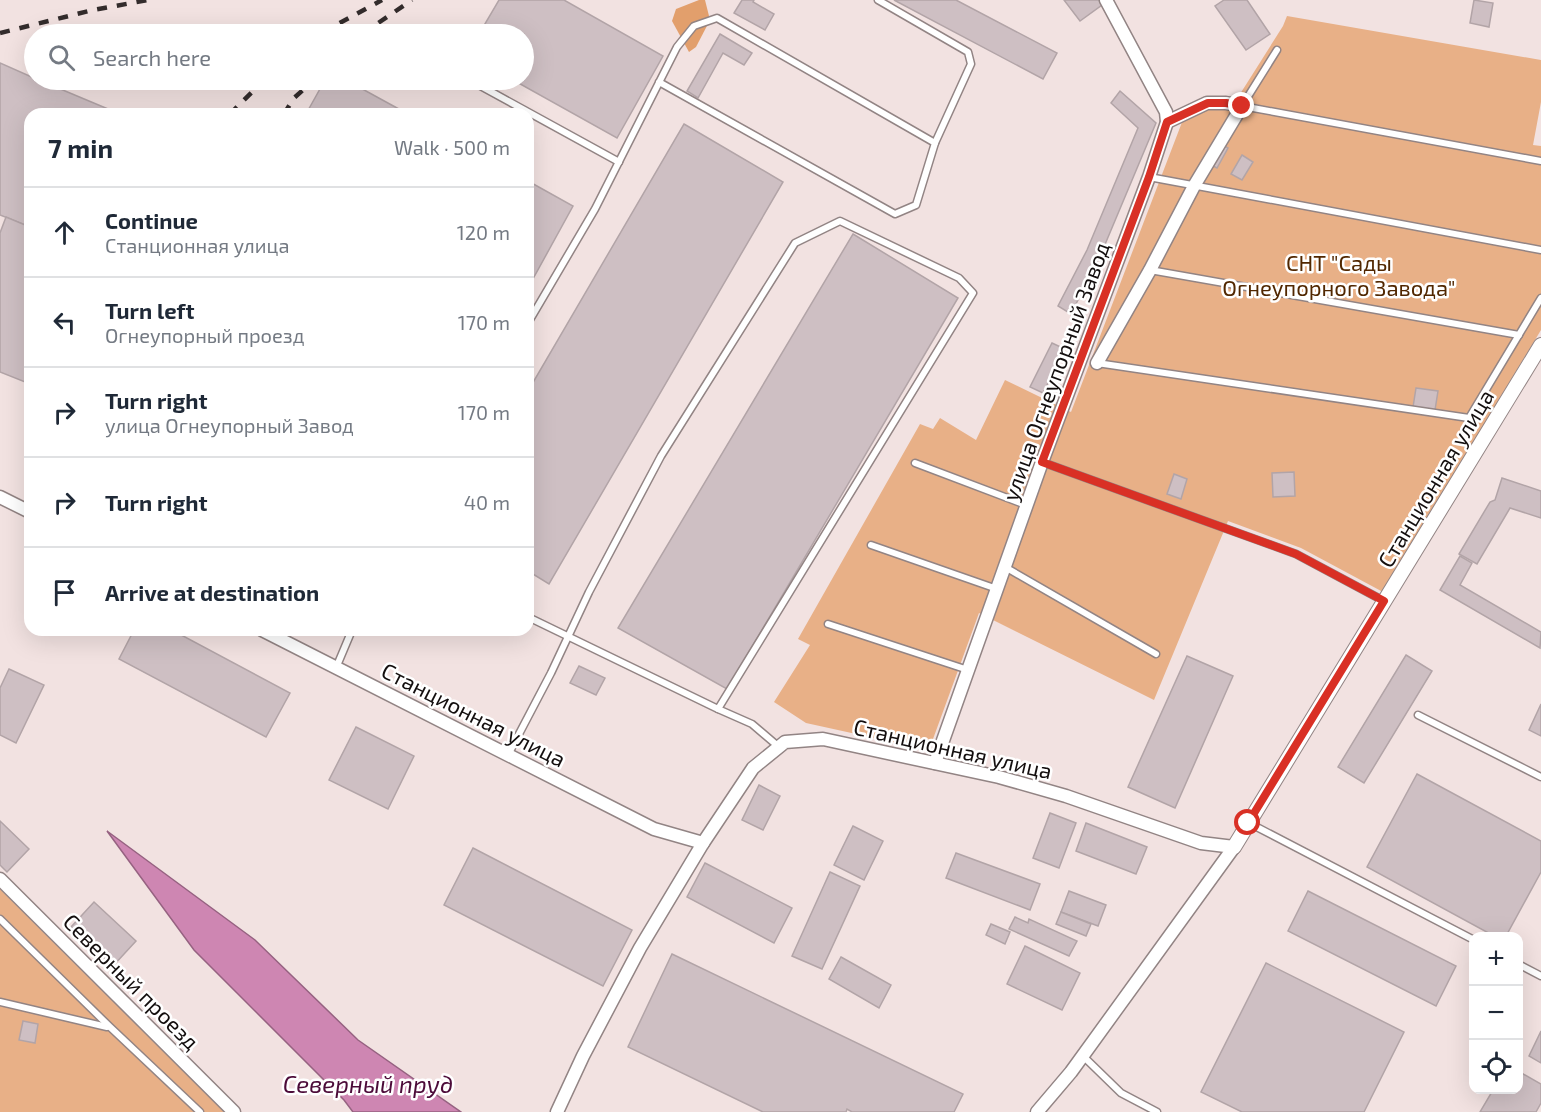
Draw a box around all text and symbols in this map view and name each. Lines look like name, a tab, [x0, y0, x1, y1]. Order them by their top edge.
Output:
search box	[24, 24, 534, 90]
icon: search	[45, 41, 78, 74]
text: Search here	[93, 44, 211, 70]
route end	[1228, 92, 1254, 118]
text: 7 min	[48, 132, 113, 163]
text: Walk · 500 m	[394, 135, 510, 159]
text: Continue	[105, 207, 198, 233]
icon: ahead	[48, 216, 81, 249]
text: 120 m	[457, 220, 510, 244]
text: Станционная улица	[105, 233, 289, 257]
street label: улица Огнеупорный Завод	[996, 238, 1115, 504]
park label: СНТ "Сады Огнеупорного Завода"	[1222, 249, 1456, 301]
text: Turn left	[105, 297, 194, 323]
icon: left	[48, 306, 81, 339]
text: 170 m	[458, 310, 510, 334]
text: Огнеупорный проезд	[105, 323, 304, 347]
street label: Станционная улица	[1372, 384, 1499, 572]
text: Turn right	[105, 387, 207, 413]
icon: right	[48, 396, 81, 429]
text: 170 m	[458, 400, 510, 424]
text: улица Огнеупорный Завод	[105, 413, 354, 437]
icon: right	[48, 486, 81, 519]
text: Turn right	[105, 489, 207, 515]
text: 40 m	[464, 490, 510, 514]
icon: arrive	[48, 576, 81, 609]
text: Arrive at destination	[105, 579, 319, 605]
street label: Станционная улица	[377, 656, 570, 773]
street label: Станционная улица	[851, 713, 1055, 784]
route start	[1234, 809, 1260, 835]
street label: Северный проезд	[59, 908, 205, 1054]
map controls	[1469, 932, 1523, 1094]
button: +	[1469, 932, 1523, 986]
button: −	[1469, 986, 1523, 1040]
button: locate	[1469, 1040, 1523, 1094]
water label: Северный пруд	[283, 1069, 453, 1098]

